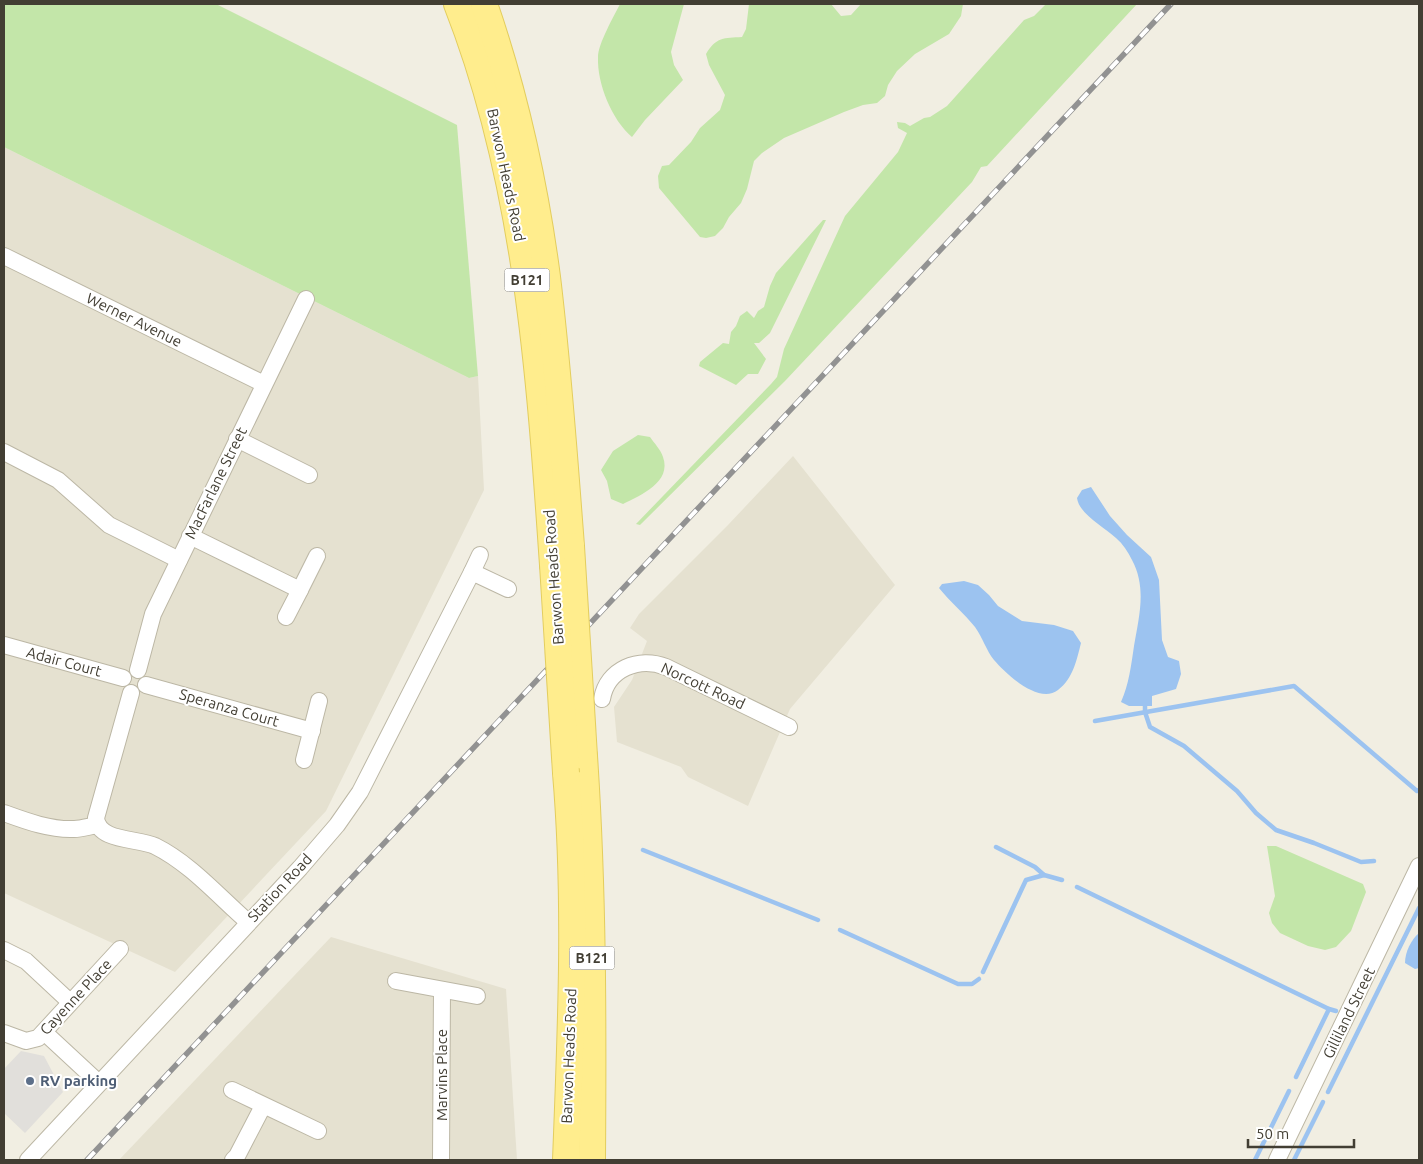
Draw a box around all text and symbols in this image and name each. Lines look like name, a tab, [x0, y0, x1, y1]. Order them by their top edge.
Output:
street label: Barwon Heads Road	[484, 107, 529, 243]
road number: B121	[504, 268, 550, 292]
street label: Werner Avenue	[84, 289, 185, 350]
street label: MacFarlane Street	[181, 424, 250, 541]
street label: Barwon Heads Road	[540, 509, 567, 645]
street label: Adair Court	[25, 643, 104, 680]
street label: Norcott Road	[659, 659, 748, 712]
street label: Speranza Court	[177, 685, 281, 730]
street label: Station Road	[244, 850, 315, 925]
road number: B121	[570, 946, 614, 970]
street label: Cayenne Place	[36, 955, 115, 1038]
street label: Gilliland Street	[1319, 964, 1378, 1061]
street label: Barwon Heads Road	[558, 988, 579, 1124]
street label: Marvins Place	[433, 1029, 450, 1121]
place label: RV parking	[40, 1072, 117, 1089]
marker: RV parking	[24, 1075, 36, 1087]
scale bar	[1248, 1116, 1354, 1148]
text: 50 m	[1256, 1125, 1289, 1142]

